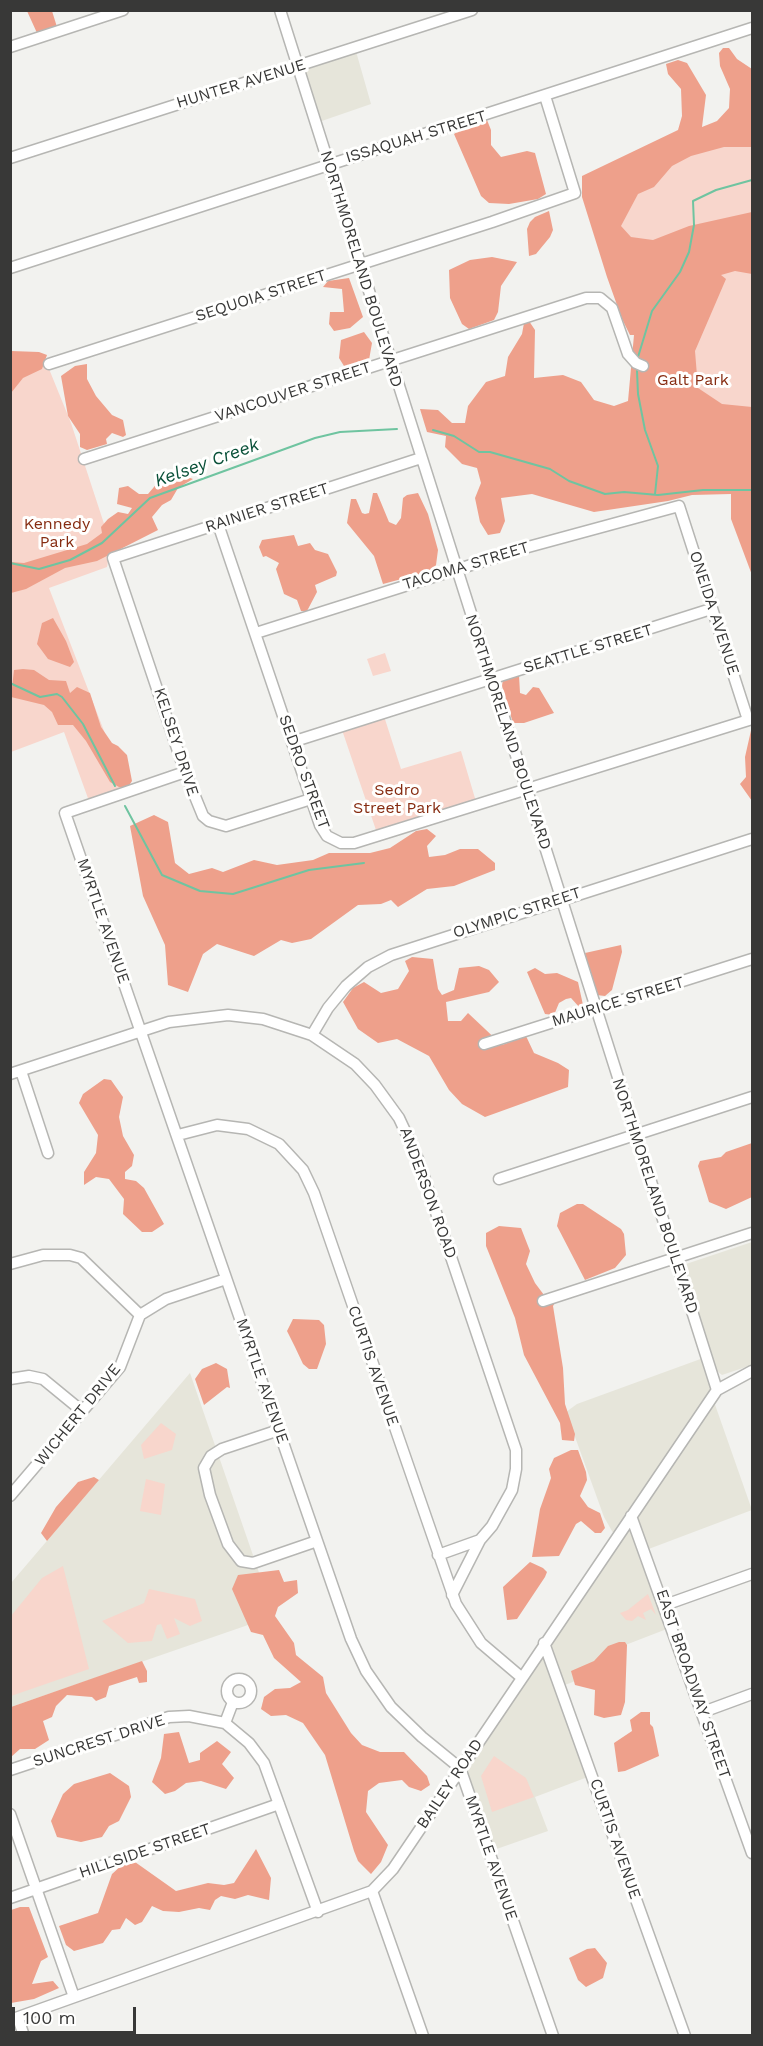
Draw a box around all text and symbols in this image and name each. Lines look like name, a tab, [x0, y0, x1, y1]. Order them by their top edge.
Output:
street label: HUNTER AVENUE	[174, 55, 308, 113]
street label: ISSAQUAH STREET	[343, 106, 489, 168]
street label: NORTHMORELAND BOULEVARD	[316, 148, 406, 390]
street label: SEQUOIA STREET	[193, 266, 329, 326]
street label: VANCOUVER STREET	[213, 358, 373, 426]
park label: Galt Park	[657, 370, 729, 390]
water label: Kelsey Creek	[152, 434, 262, 492]
street label: RAINIER STREET	[203, 479, 331, 537]
park label: Kennedy Park	[24, 514, 90, 552]
street label: TACOMA STREET	[400, 538, 532, 594]
street label: ONEIDA AVENUE	[685, 549, 743, 677]
street label: NORTHMORELAND BOULEVARD	[461, 612, 555, 852]
street label: SEATTLE STREET	[521, 620, 655, 678]
street label: KELSEY DRIVE	[149, 685, 203, 799]
street label: SEDRO STREET	[274, 712, 334, 832]
park label: Sedro Street Park	[353, 780, 441, 818]
street label: MYRTLE AVENUE	[73, 856, 133, 986]
street label: OLYMPIC STREET	[451, 883, 583, 943]
street label: MAURICE STREET	[550, 973, 686, 1031]
street label: NORTHMORELAND BOULEVARD	[608, 1076, 702, 1316]
street label: ANDERSON ROAD	[395, 1125, 461, 1261]
street label: CURTIS AVENUE	[343, 1303, 403, 1429]
street label: MYRTLE AVENUE	[232, 1316, 292, 1446]
street label: WICHERT DRIVE	[31, 1360, 125, 1470]
street label: EAST BROADWAY STREET	[652, 1587, 734, 1781]
street label: SUNCREST DRIVE	[31, 1711, 167, 1771]
street label: BAILEY ROAD	[413, 1735, 487, 1833]
street label: CURTIS AVENUE	[585, 1776, 645, 1902]
street label: MYRTLE AVENUE	[461, 1793, 521, 1923]
street label: HILLSIDE STREET	[77, 1819, 213, 1883]
scale bar	[15, 1995, 140, 2033]
text: 100 m	[23, 2007, 76, 2028]

